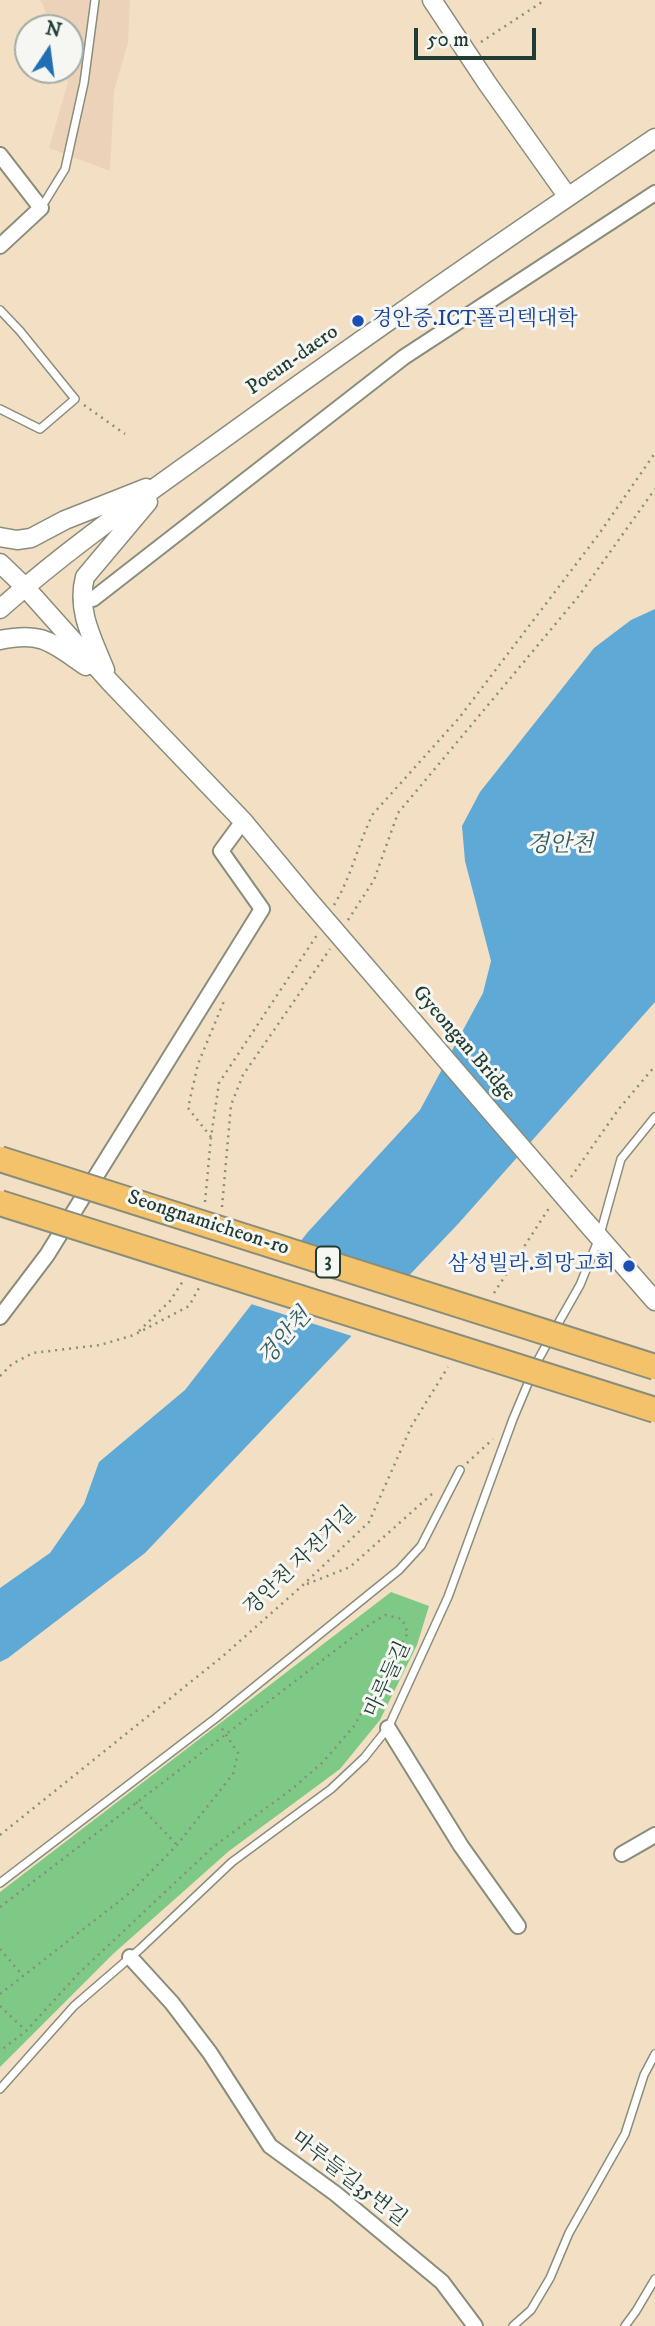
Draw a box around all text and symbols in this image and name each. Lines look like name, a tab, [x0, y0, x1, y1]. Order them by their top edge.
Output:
north arrow	[14, 14, 84, 84]
scale bar	[417, 14, 540, 58]
text: N	[43, 17, 64, 43]
text: 50 m	[427, 27, 469, 53]
place label: 경안중.ICT폴리텍대학	[372, 308, 578, 334]
marker: 경안중.ICT폴리텍대학	[350, 313, 366, 329]
street label: Poeun-daero	[242, 320, 344, 402]
water label: 경안천	[527, 832, 593, 860]
street label: Gyeongan Bridge	[406, 981, 520, 1107]
street label: Seongnamicheon-ro	[124, 1186, 292, 1262]
road number: 3	[316, 1246, 340, 1278]
place label: 삼성빌라.희망교회	[448, 1253, 615, 1279]
marker: 삼성빌라.희망교회	[621, 1258, 637, 1274]
water label: 경안천	[254, 1304, 318, 1372]
street label: 경안천 자전거길	[240, 1502, 362, 1622]
street label: 마루들길	[360, 1638, 418, 1722]
street label: 마루들길35번길	[285, 2127, 411, 2233]

